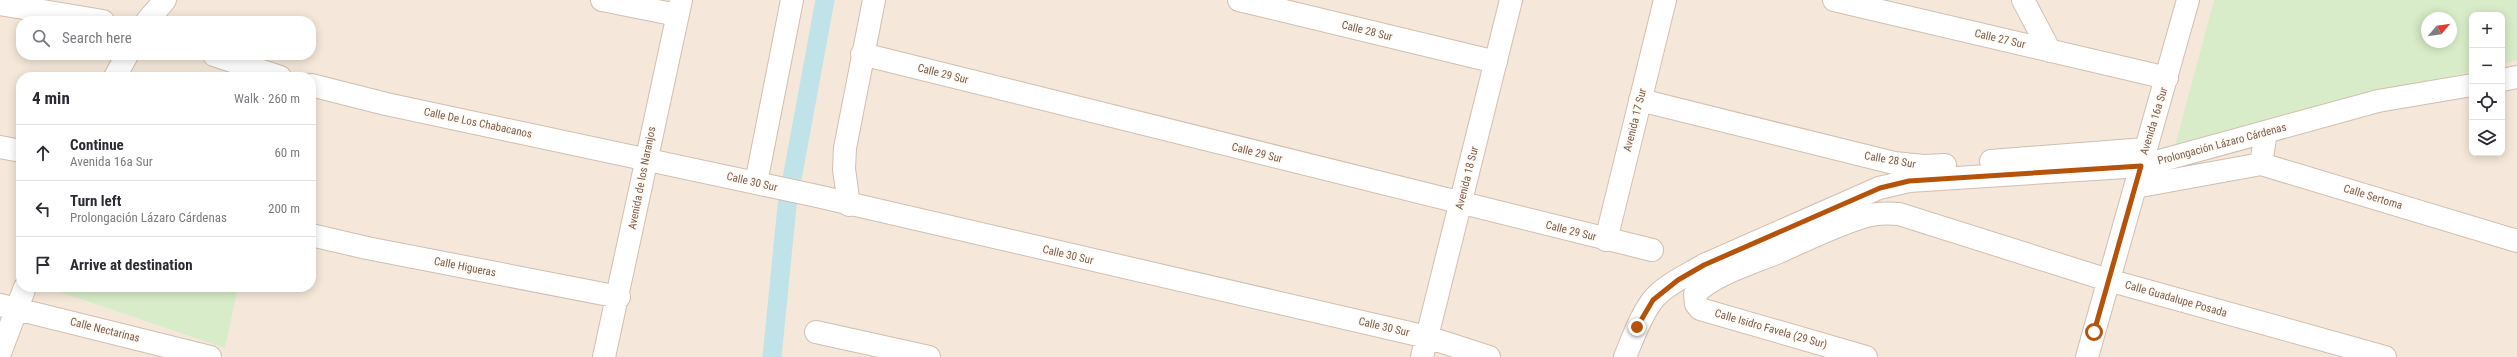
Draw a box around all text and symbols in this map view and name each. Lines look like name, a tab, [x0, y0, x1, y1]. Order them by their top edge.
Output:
north arrow	[2421, 12, 2457, 48]
map controls	[2469, 12, 2505, 156]
button: +	[2469, 12, 2505, 48]
search box	[16, 16, 316, 60]
street label: Calle 28 Sur	[1340, 18, 1394, 44]
icon: search	[30, 27, 52, 49]
street label: Calle 27 Sur	[1973, 27, 2027, 51]
text: Search here	[62, 29, 132, 47]
button: −	[2469, 48, 2505, 84]
street label: Calle 29 Sur	[916, 61, 970, 87]
button: locate	[2469, 84, 2505, 120]
street label: Avenida 16a Sur	[2138, 85, 2171, 156]
street label: Avenida 17 Sur	[1621, 86, 1649, 153]
text: 4 min	[32, 88, 70, 108]
text: Walk · 260 m	[234, 91, 300, 106]
street label: Calle De Los Chabacanos	[423, 105, 533, 141]
button: layers	[2469, 120, 2505, 156]
street label: Prolongación Lázaro Cárdenas	[2156, 121, 2288, 167]
street label: Avenida de los Naranjos	[626, 125, 658, 231]
text: Continue	[70, 136, 124, 154]
street label: Calle 29 Sur	[1230, 140, 1284, 166]
icon: ahead	[32, 142, 54, 164]
street label: Avenida 18 Sur	[1453, 144, 1481, 211]
text: 60 m	[274, 145, 300, 160]
street label: Calle 28 Sur	[1863, 149, 1917, 171]
text: Avenida 16a Sur	[70, 154, 153, 169]
street label: Calle 30 Sur	[725, 170, 779, 194]
street label: Calle Sertoma	[2342, 182, 2404, 212]
text: Turn left	[70, 192, 121, 210]
icon: left	[32, 198, 54, 220]
text: 200 m	[268, 201, 300, 216]
text: Prolongación Lázaro Cárdenas	[70, 210, 227, 225]
street label: Calle 29 Sur	[1544, 218, 1598, 244]
street label: Calle 30 Sur	[1041, 243, 1095, 267]
icon: arrive	[32, 254, 54, 276]
street label: Calle Higueras	[433, 255, 497, 279]
text: Arrive at destination	[70, 256, 193, 274]
street label: Calle Guadalupe Posada	[2123, 278, 2229, 320]
street label: Calle Isidro Favela (29 Sur)	[1713, 307, 1829, 351]
street label: Calle Nectarinas	[69, 315, 141, 345]
street label: Calle 30 Sur	[1357, 315, 1411, 339]
route end	[1628, 318, 1646, 336]
route start	[2085, 323, 2103, 341]

